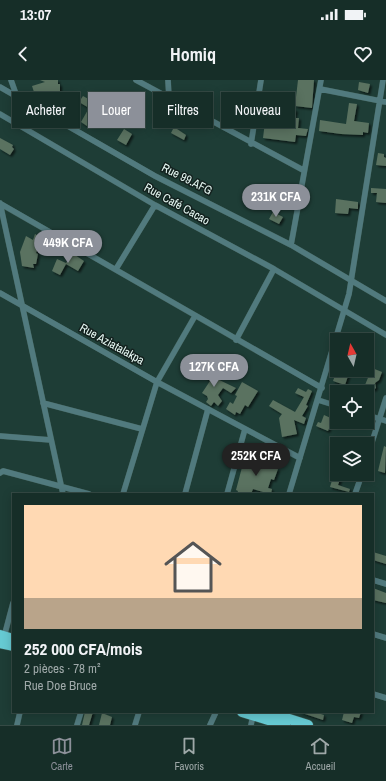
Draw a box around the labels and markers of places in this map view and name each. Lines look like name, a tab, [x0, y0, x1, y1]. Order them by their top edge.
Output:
pin: 231K CFA	[235, 184, 317, 218]
pin: 449K CFA	[27, 230, 109, 264]
pin: 127K CFA	[173, 354, 255, 388]
pin: 252K CFA	[215, 443, 297, 477]

